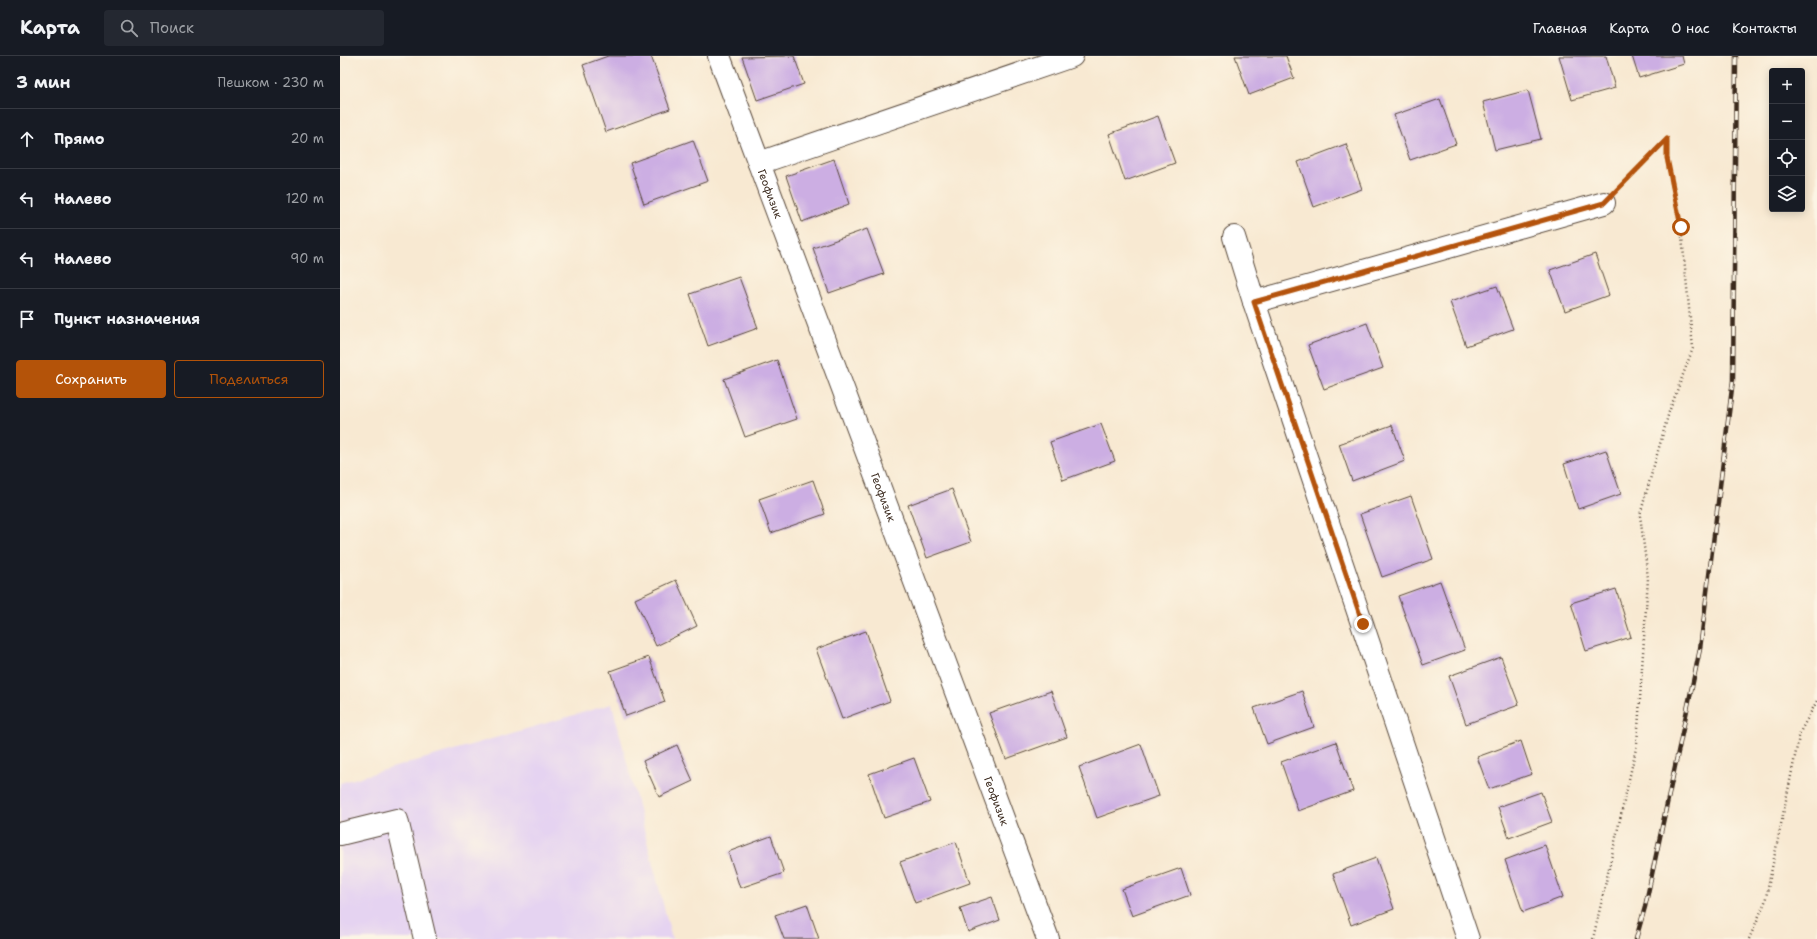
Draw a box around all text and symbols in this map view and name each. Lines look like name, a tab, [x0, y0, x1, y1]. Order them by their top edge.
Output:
search box	[104, 10, 384, 46]
text: Карта	[20, 15, 80, 40]
icon: search	[118, 17, 140, 39]
text: Поиск	[150, 18, 194, 38]
text: Главная	[1533, 19, 1587, 37]
text: Карта	[1609, 19, 1649, 37]
text: О нас	[1671, 19, 1710, 37]
text: Контакты	[1732, 19, 1797, 37]
map controls	[1769, 68, 1805, 212]
button: +	[1769, 68, 1805, 104]
text: 3 мин	[16, 71, 71, 93]
text: Пешком · 230 m	[218, 74, 324, 91]
button: −	[1769, 104, 1805, 140]
icon: ahead	[16, 128, 38, 150]
text: Прямо	[54, 129, 104, 149]
text: 20 m	[291, 130, 324, 147]
button: locate	[1769, 140, 1805, 176]
street label: Геофизик	[754, 167, 786, 221]
button: layers	[1769, 176, 1805, 212]
icon: left	[16, 188, 38, 210]
text: Налево	[54, 189, 112, 209]
text: 120 m	[286, 190, 324, 207]
route start	[1672, 218, 1690, 236]
icon: left	[16, 248, 38, 270]
text: Налево	[54, 249, 112, 269]
text: 90 m	[290, 250, 324, 267]
icon: arrive	[16, 308, 38, 330]
text: Пункт назначения	[54, 309, 200, 329]
button: Сохранить	[16, 360, 166, 398]
button: Поделиться	[174, 360, 324, 398]
street label: Геофизик	[867, 471, 899, 524]
route end	[1354, 615, 1372, 633]
street label: Геофизик	[980, 774, 1012, 828]

